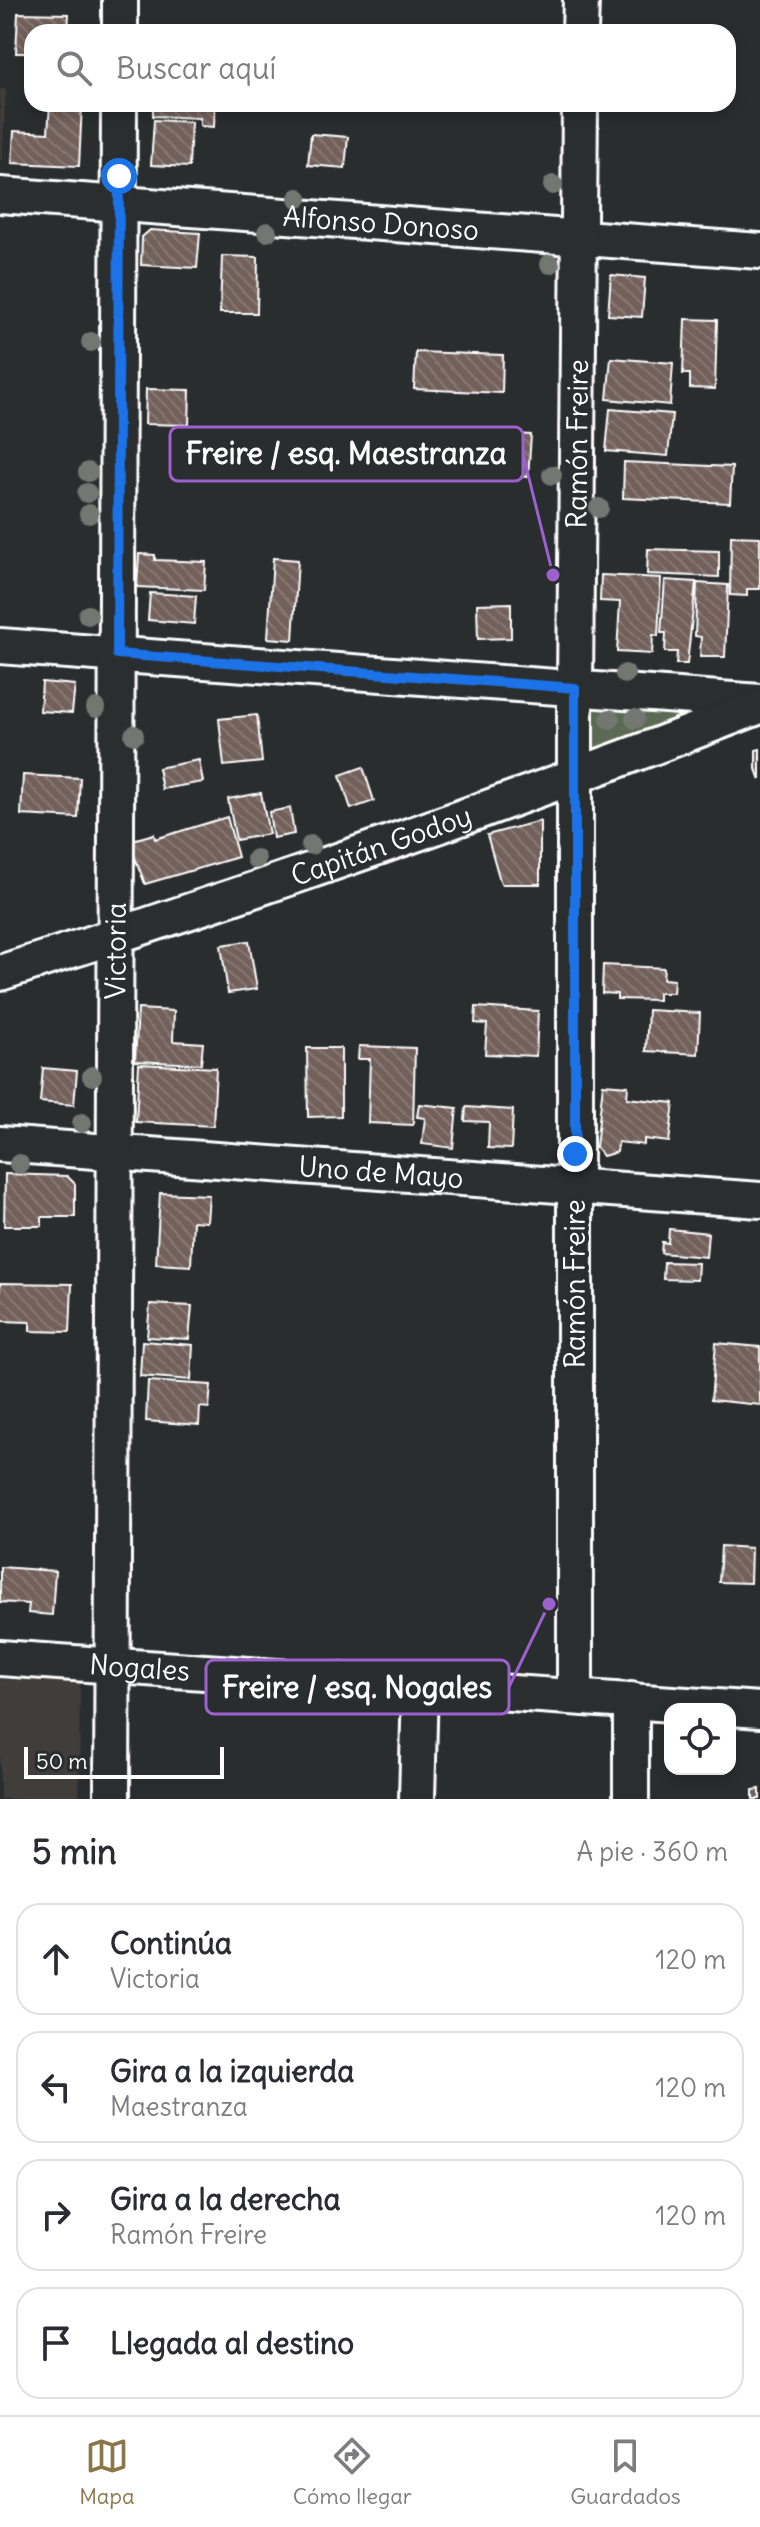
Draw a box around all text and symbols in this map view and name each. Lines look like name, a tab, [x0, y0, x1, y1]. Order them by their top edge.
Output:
search box	[24, 24, 736, 112]
icon: search	[52, 46, 96, 90]
text: Buscar aquí	[116, 49, 276, 87]
route start	[101, 158, 137, 194]
street label: Alfonso Donoso	[282, 198, 480, 248]
street label: Ramón Freire	[558, 359, 596, 529]
callout: Freire / esq. Maestranza	[170, 427, 523, 481]
text: Freire / esq. Maestranza	[185, 434, 507, 472]
street label: Capitán Godoy	[286, 797, 476, 894]
street label: Victoria	[97, 902, 134, 1000]
route end	[557, 1136, 593, 1172]
street label: Uno de Mayo	[297, 1148, 465, 1196]
street label: Ramón Freire	[557, 1199, 593, 1369]
street label: Nogales	[88, 1646, 191, 1689]
callout: Freire / esq. Nogales	[206, 1660, 509, 1714]
text: Freire / esq. Nogales	[222, 1668, 492, 1706]
map controls	[664, 1703, 736, 1775]
button: locate	[664, 1703, 736, 1775]
scale bar	[24, 1743, 224, 1779]
text: 50 m	[36, 1747, 88, 1775]
text: 5 min	[32, 1830, 117, 1873]
text: A pie · 360 m	[576, 1835, 728, 1868]
text: Continúa	[110, 1924, 232, 1962]
icon: ahead	[34, 1937, 78, 1981]
text: 120 m	[655, 1943, 726, 1976]
text: Victoria	[110, 1962, 200, 1995]
text: Gira a la izquierda	[110, 2052, 354, 2090]
icon: left	[34, 2065, 78, 2109]
text: 120 m	[655, 2071, 726, 2104]
text: Maestranza	[110, 2090, 248, 2123]
text: Gira a la derecha	[110, 2180, 341, 2218]
icon: right	[34, 2193, 78, 2237]
text: 120 m	[655, 2199, 726, 2232]
text: Ramón Freire	[110, 2218, 267, 2251]
icon: arrive	[34, 2321, 78, 2365]
text: Llegada al destino	[110, 2324, 354, 2362]
tab: Mapa	[79, 2434, 135, 2510]
tab: Cómo llegar	[293, 2434, 412, 2510]
tab: Guardados	[570, 2434, 681, 2510]

